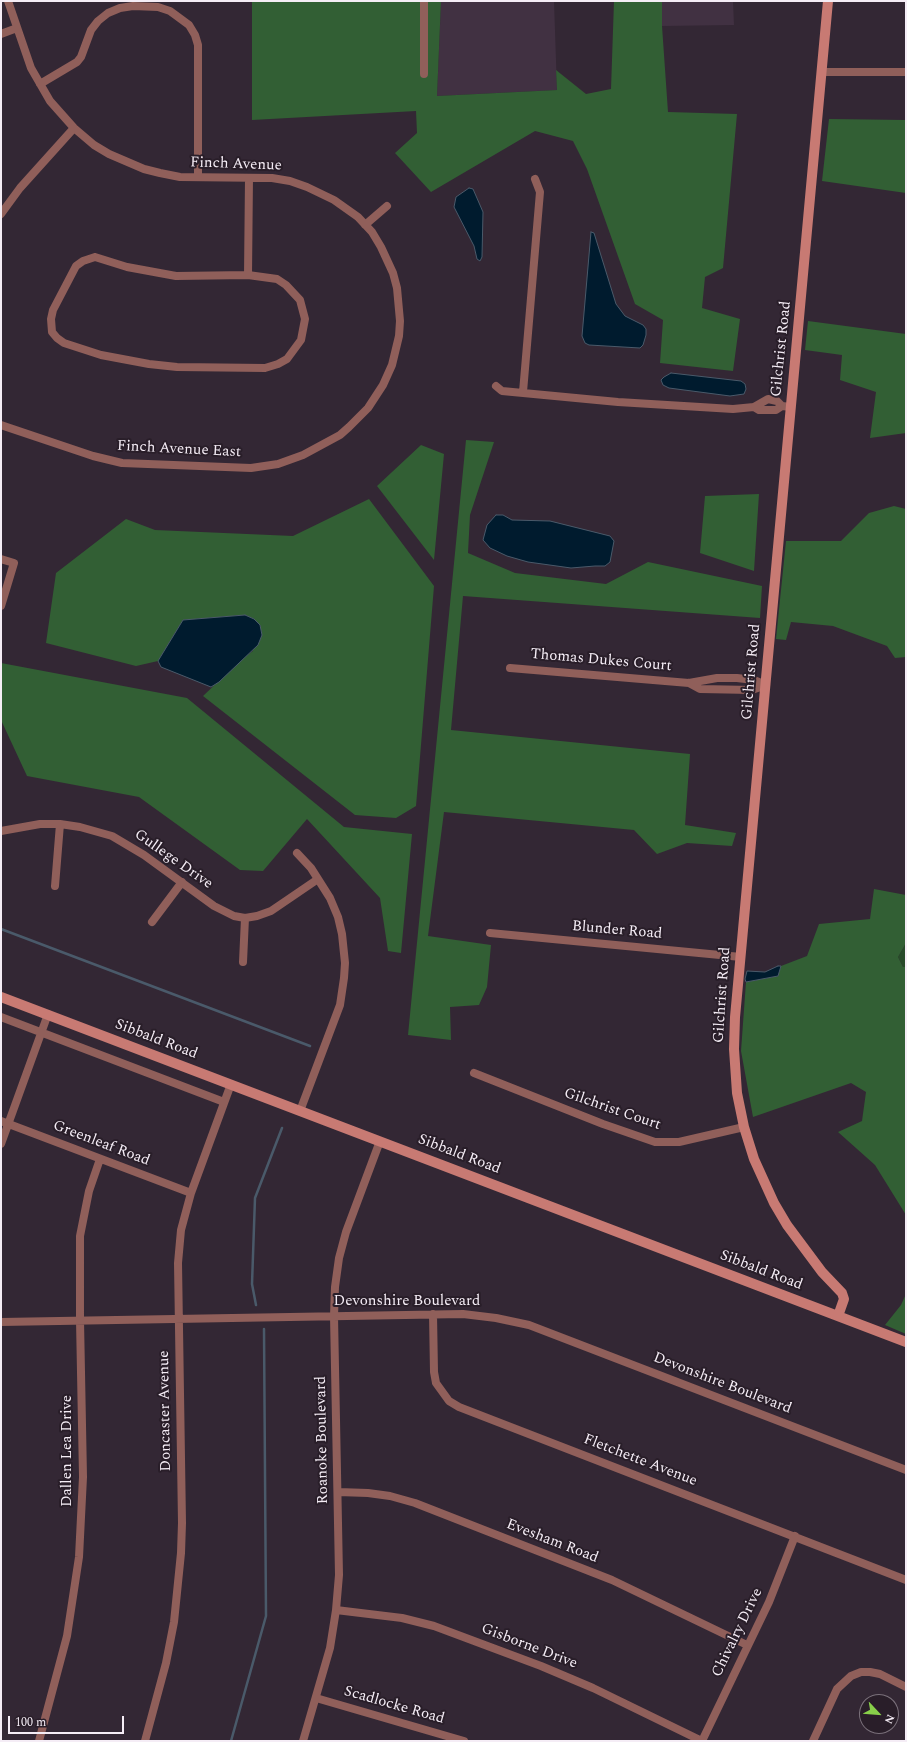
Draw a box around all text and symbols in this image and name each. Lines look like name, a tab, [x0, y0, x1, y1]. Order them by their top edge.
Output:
street label: Finch Avenue	[190, 154, 282, 176]
street label: Gilchrist Road	[768, 300, 796, 398]
street label: Finch Avenue East	[117, 438, 241, 462]
street label: Gilchrist Road	[739, 623, 765, 721]
street label: Thomas Dukes Court	[530, 646, 672, 676]
street label: Gullege Drive	[130, 826, 216, 894]
street label: Blunder Road	[571, 918, 663, 944]
street label: Gilchrist Road	[711, 946, 735, 1044]
street label: Sibbald Road	[112, 1016, 200, 1064]
street label: Gilchrist Court	[561, 1085, 663, 1135]
street label: Greenleaf Road	[50, 1117, 152, 1171]
street label: Sibbald Road	[415, 1131, 503, 1179]
street label: Sibbald Road	[717, 1247, 805, 1295]
street label: Devonshire Boulevard	[334, 1293, 480, 1311]
street label: Devonshire Boulevard	[650, 1349, 794, 1419]
street label: Doncaster Avenue	[156, 1350, 176, 1472]
street label: Roanoke Boulevard	[313, 1376, 333, 1504]
street label: Dallen Lea Drive	[59, 1395, 77, 1507]
street label: Fletchette Avenue	[581, 1431, 699, 1491]
street label: Evesham Road	[503, 1516, 601, 1568]
street label: Chivalry Drive	[709, 1586, 767, 1680]
street label: Gisborne Drive	[478, 1620, 580, 1674]
street label: Scadlocke Road	[342, 1683, 446, 1729]
north arrow	[859, 1694, 899, 1734]
scale bar	[10, 1708, 126, 1734]
text: N	[880, 1711, 899, 1727]
text: 100 m	[15, 1713, 46, 1732]

